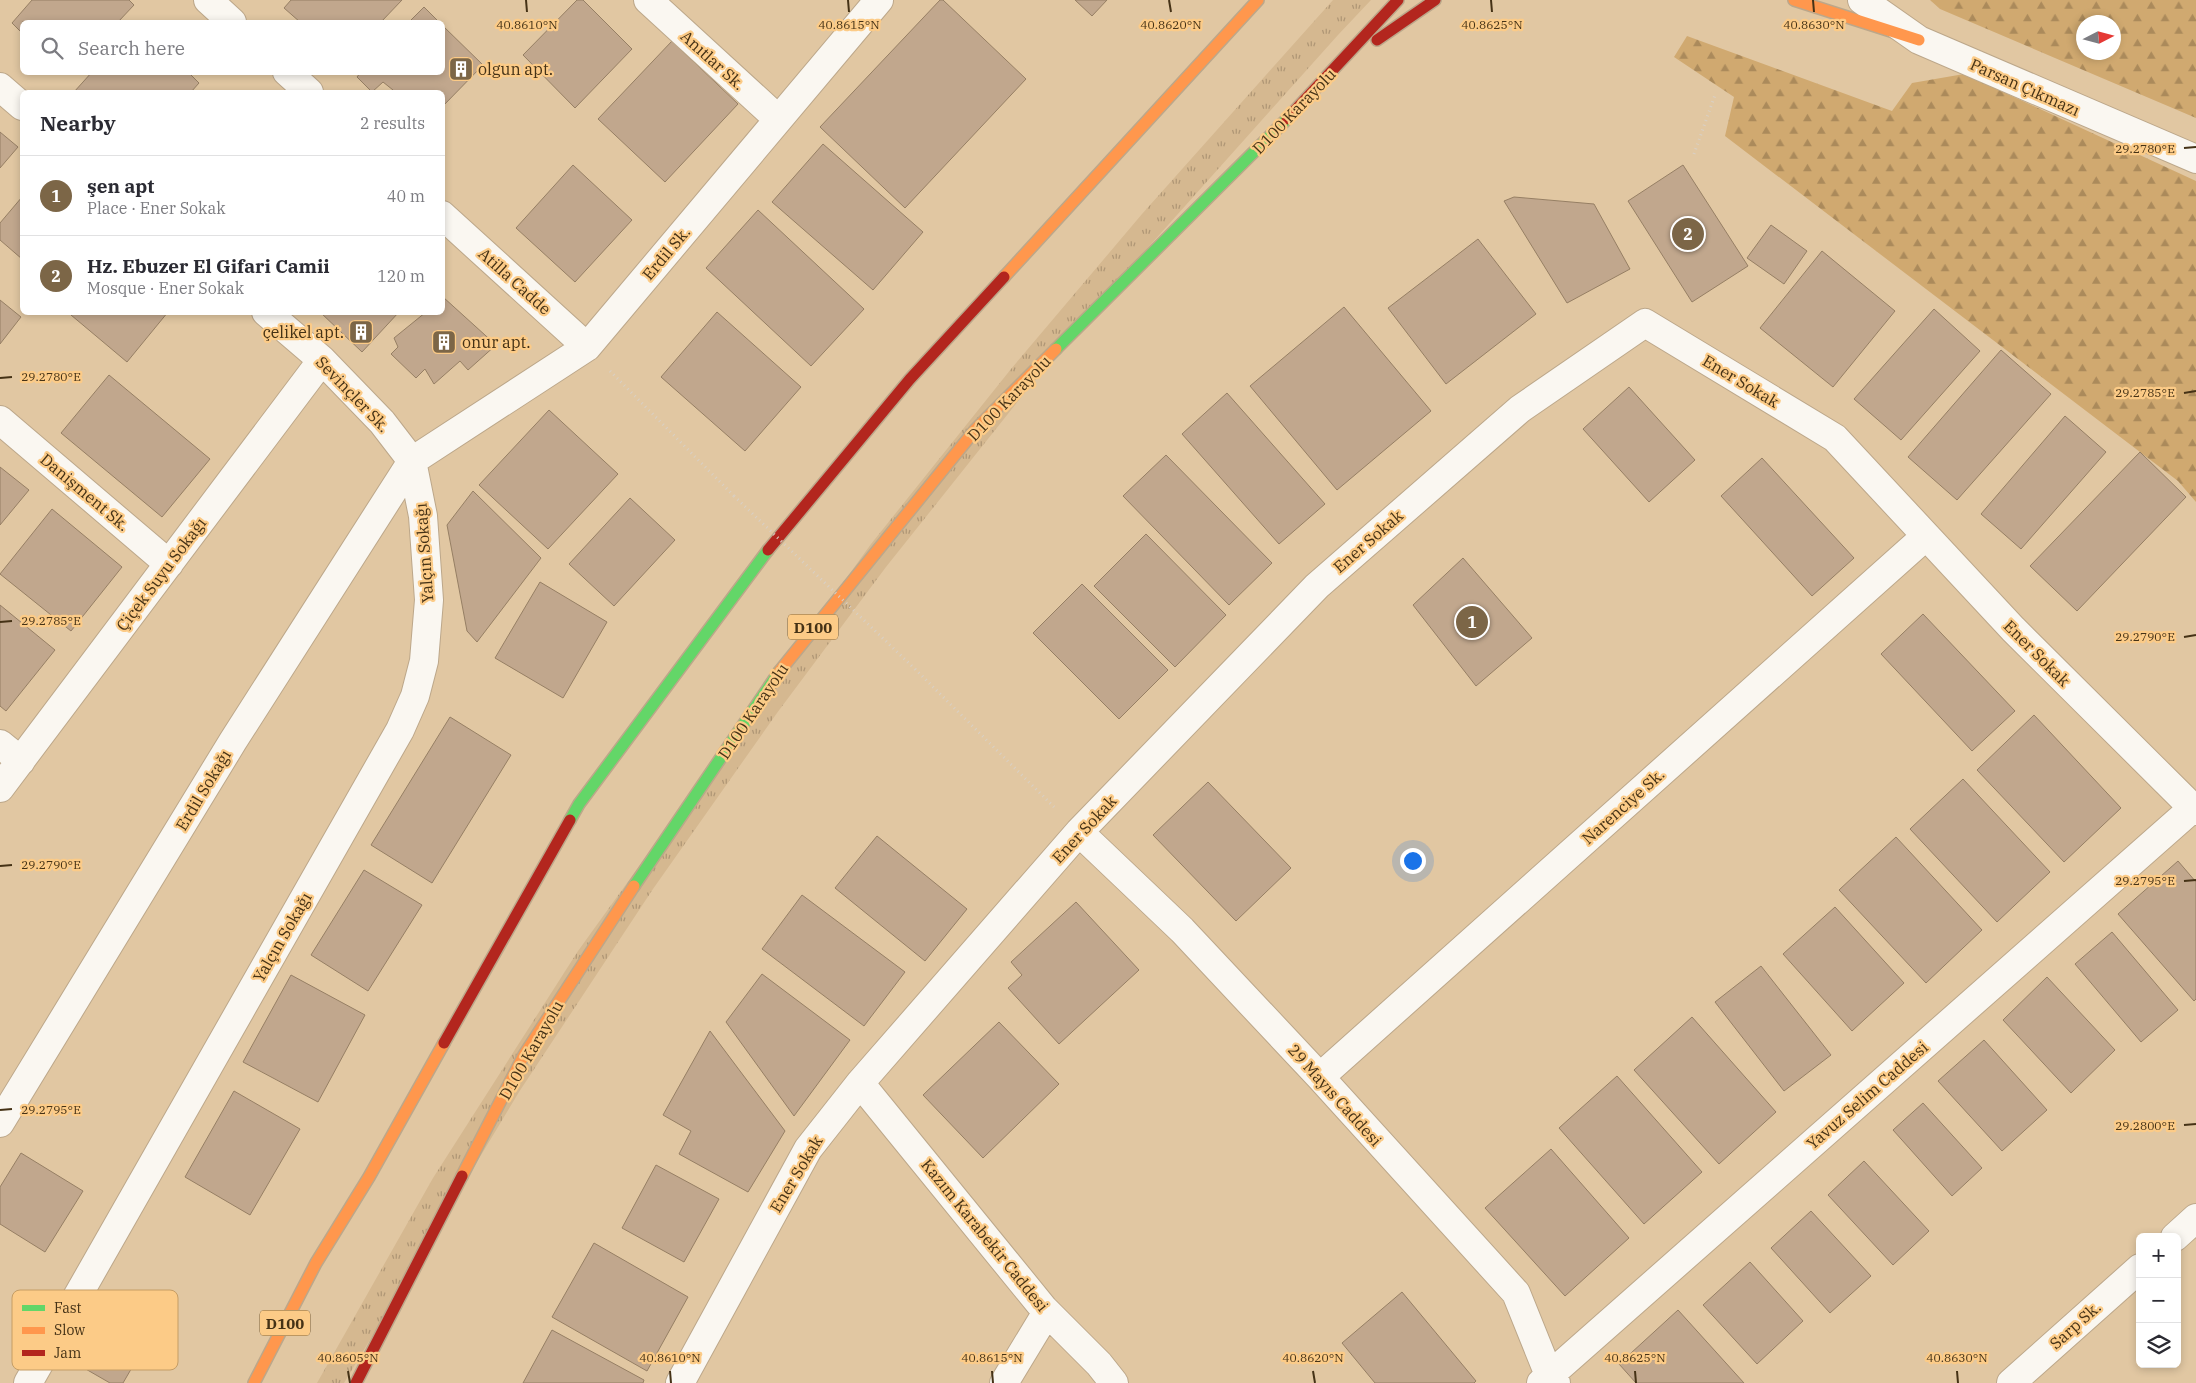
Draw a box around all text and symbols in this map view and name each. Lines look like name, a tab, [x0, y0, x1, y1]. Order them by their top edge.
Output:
north arrow	[2076, 15, 2121, 60]
text: 40.8610°N	[496, 17, 558, 32]
text: 40.8615°N	[818, 17, 880, 32]
text: 40.8620°N	[1140, 17, 1202, 32]
text: 40.8625°N	[1461, 17, 1523, 32]
text: 40.8630°N	[1783, 17, 1845, 32]
search box	[20, 20, 445, 75]
street label: Anıtlar Sk.	[677, 26, 749, 94]
icon: search	[38, 34, 66, 62]
text: Search here	[78, 36, 185, 60]
street label: Parsan Çıkmazı	[1967, 54, 2083, 120]
building icon: olgun apt.	[448, 56, 474, 82]
place label: olgun apt.	[478, 59, 553, 79]
street label: D100 Karayolu	[1248, 64, 1340, 158]
text: Nearby	[40, 109, 116, 137]
text: 2 results	[360, 113, 425, 133]
text: 29.2780°E	[2115, 141, 2175, 156]
text: şen apt	[87, 174, 154, 198]
text: 1	[51, 186, 61, 206]
text: 40 m	[387, 186, 425, 206]
text: Place · Ener Sokak	[87, 198, 226, 218]
pin: 2	[1672, 215, 1704, 253]
street label: Erdil Sk.	[638, 222, 694, 284]
street label: Atilla Cadde	[475, 243, 555, 319]
text: Hz. Ebuzer El Gifari Camii	[87, 254, 330, 278]
text: 2	[51, 266, 61, 286]
text: 120 m	[377, 266, 425, 286]
text: Mosque · Ener Sokak	[87, 278, 244, 298]
building icon: çelikel apt.	[348, 319, 374, 345]
place label: çelikel apt.	[263, 322, 344, 342]
building icon: onur apt.	[431, 329, 457, 355]
place label: onur apt.	[462, 332, 531, 352]
street label: Ener Sokak	[1699, 350, 1783, 412]
street label: D100 Karayolu	[963, 351, 1055, 445]
street label: Sevinçler Sk.	[312, 352, 394, 436]
text: 29.2780°E	[21, 369, 81, 384]
text: 29.2785°E	[2115, 385, 2175, 400]
street label: Danişment Sk.	[36, 449, 134, 535]
street label: Yalçın Sokağı	[411, 502, 437, 604]
street label: Ener Sokak	[1329, 505, 1407, 577]
street label: Çiçek Suyu Sokağı	[112, 513, 210, 635]
pin: 1	[1456, 603, 1488, 641]
text: 29.2785°E	[21, 613, 81, 628]
road number: D100	[788, 614, 838, 640]
street label: Ener Sokak	[2000, 616, 2075, 691]
text: 29.2790°E	[2115, 629, 2175, 644]
street label: D100 Karayolu	[714, 659, 792, 763]
street label: Erdil Sokağı	[171, 746, 235, 834]
street label: Narenciye Sk.	[1578, 764, 1668, 848]
street label: Ener Sokak	[1047, 790, 1121, 867]
your location	[1400, 848, 1426, 874]
text: 29.2790°E	[21, 857, 81, 872]
text: 29.2795°E	[2115, 873, 2175, 888]
street label: Yalçın Sokağı	[248, 889, 316, 985]
street label: D100 Karayolu	[494, 997, 568, 1103]
street label: Yavuz Selim Caddesi	[1802, 1037, 1932, 1153]
street label: 29 Mayıs Caddesi	[1284, 1040, 1386, 1150]
text: 29.2795°E	[21, 1102, 81, 1117]
text: 29.2800°E	[2115, 1118, 2175, 1133]
street label: Ener Sokak	[765, 1132, 827, 1216]
street label: Kazım Karabekir Caddesi	[917, 1155, 1053, 1315]
map controls	[2136, 1233, 2181, 1368]
button: +	[2136, 1233, 2181, 1278]
button: −	[2136, 1278, 2181, 1323]
legend	[12, 1290, 178, 1370]
street label: Sarp Sk.	[2045, 1297, 2105, 1353]
text: Fast	[54, 1299, 82, 1317]
road number: D100	[260, 1310, 310, 1336]
text: Slow	[54, 1321, 85, 1339]
button: layers	[2136, 1323, 2181, 1368]
text: Jam	[54, 1344, 81, 1362]
text: 40.8605°N	[317, 1350, 379, 1365]
text: 40.8610°N	[639, 1350, 701, 1365]
text: 40.8615°N	[961, 1350, 1023, 1365]
text: 40.8620°N	[1282, 1350, 1344, 1365]
text: 40.8625°N	[1604, 1350, 1666, 1365]
text: 40.8630°N	[1926, 1350, 1988, 1365]

